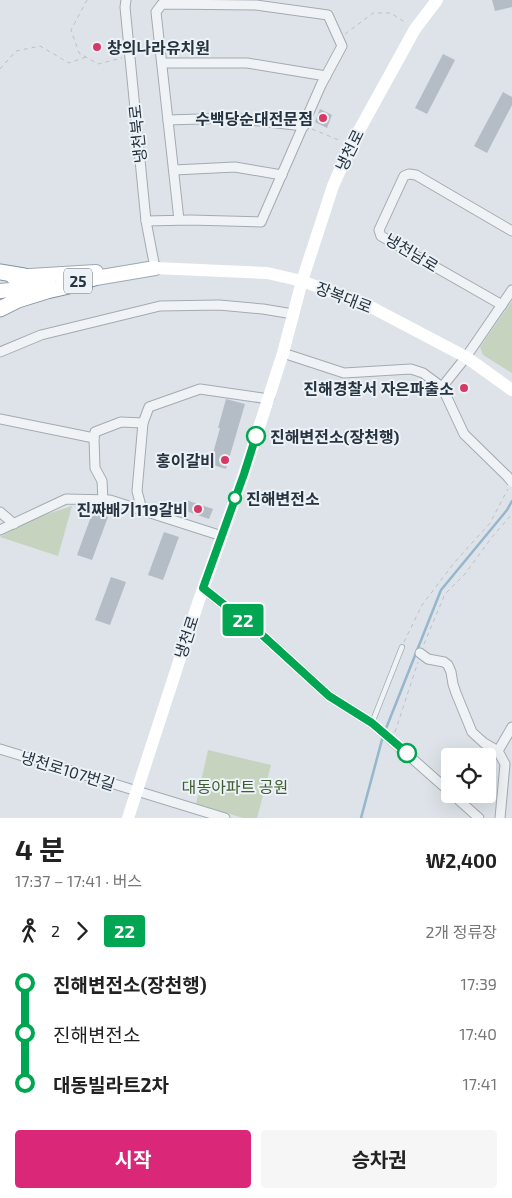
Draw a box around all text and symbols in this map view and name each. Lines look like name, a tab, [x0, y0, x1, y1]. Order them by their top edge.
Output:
place label: 창의나라유치원	[107, 38, 210, 57]
marker: 창의나라유치원	[91, 41, 103, 53]
street label: 냉천북로	[124, 103, 150, 164]
place label: 수백당순대전문점	[195, 109, 313, 128]
marker: 수백당순대전문점	[317, 112, 329, 124]
street label: 냉천로	[331, 126, 367, 174]
street label: 냉천남로	[382, 229, 442, 275]
road number: 25	[64, 268, 92, 294]
street label: 장복대로	[313, 278, 375, 317]
place label: 진해경찰서 자은파출소	[303, 379, 454, 398]
marker: 진해경찰서 자은파출소	[458, 382, 470, 394]
marker: 진해변전소(장천행)	[246, 426, 266, 446]
place label: 진해변전소(장천행)	[270, 427, 400, 446]
place label: 홍이갈비	[156, 451, 215, 470]
marker: 홍이갈비	[219, 454, 231, 466]
place label: 진해변전소	[246, 489, 320, 508]
marker: 진해변전소	[228, 491, 242, 505]
place label: 진짜배기119갈비	[76, 500, 188, 519]
marker: 진짜배기119갈비	[192, 503, 204, 515]
line badge: 22	[220, 604, 266, 636]
text: 22	[233, 609, 253, 631]
street label: 냉천로	[170, 613, 202, 661]
unlabelled marker	[397, 743, 417, 763]
street label: 냉천로107번길	[18, 747, 118, 793]
map controls	[441, 748, 496, 803]
button: locate	[441, 748, 496, 803]
park label: 대동아파트 공원	[182, 777, 288, 796]
text: 4 분	[15, 832, 65, 866]
text: ₩2,400	[426, 849, 497, 872]
text: 17:37 – 17:41 · 버스	[15, 871, 142, 890]
icon: walk	[15, 917, 43, 945]
icon: forward	[68, 917, 96, 945]
text: 22	[114, 920, 135, 942]
text: 2	[51, 921, 60, 940]
text: 2개 정류장	[426, 922, 497, 941]
text: 진해변전소(장천행)	[53, 973, 207, 996]
text: 17:39	[461, 974, 497, 993]
text: 진해변전소	[53, 1023, 140, 1046]
text: 17:40	[459, 1024, 497, 1043]
text: 대동빌라트2차	[53, 1073, 169, 1096]
text: 17:41	[462, 1074, 497, 1093]
button: 시작	[15, 1130, 251, 1188]
button: 승차권	[261, 1130, 497, 1188]

